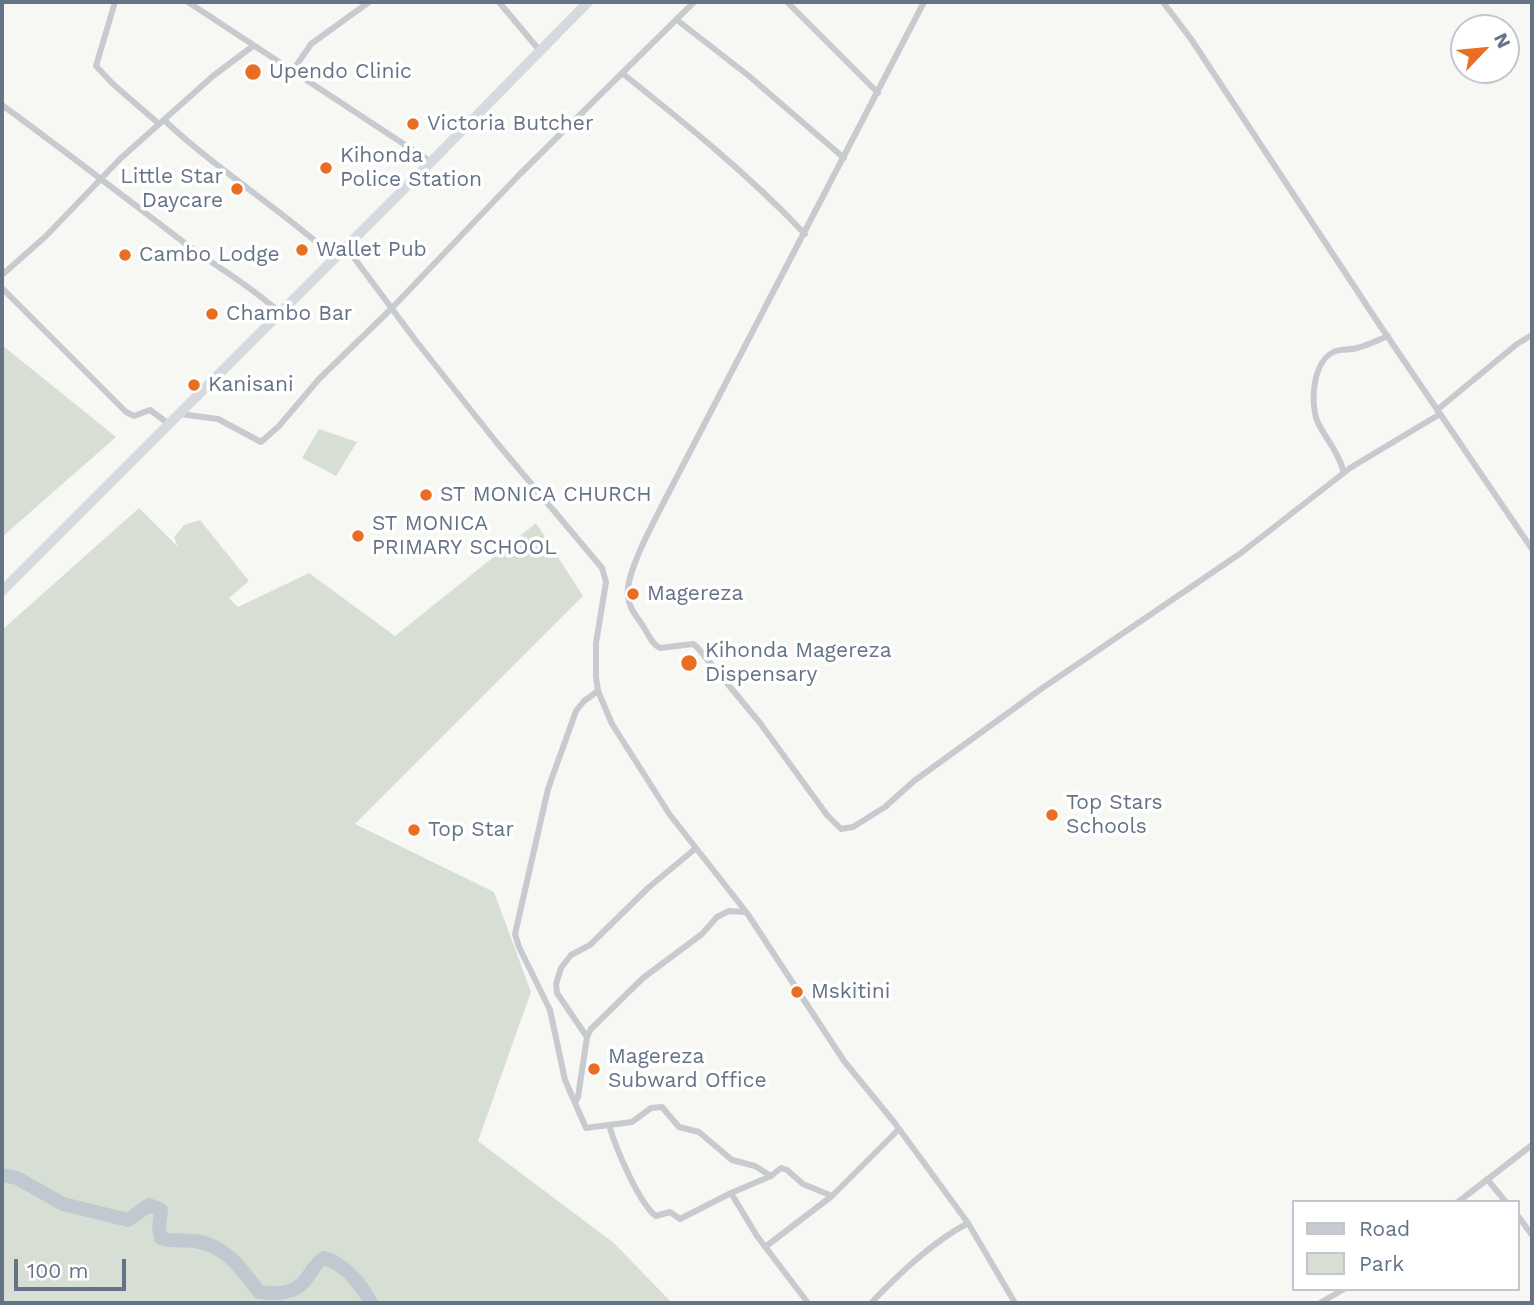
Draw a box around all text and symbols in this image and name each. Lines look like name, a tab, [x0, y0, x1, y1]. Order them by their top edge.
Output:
north arrow	[1450, 14, 1520, 84]
text: N	[1489, 29, 1516, 52]
place label: Upendo Clinic	[269, 59, 412, 85]
marker: Upendo Clinic	[243, 62, 263, 82]
place label: Victoria Butcher	[427, 111, 593, 137]
marker: Victoria Butcher	[405, 116, 421, 132]
place label: Kihonda Police Station	[340, 143, 482, 193]
marker: Kihonda Police Station	[318, 160, 334, 176]
place label: Little Star Daycare	[120, 164, 223, 214]
marker: Little Star Daycare	[229, 181, 245, 197]
place label: Wallet Pub	[316, 237, 427, 263]
place label: Cambo Lodge	[139, 242, 280, 268]
marker: Wallet Pub	[294, 242, 310, 258]
marker: Cambo Lodge	[117, 247, 133, 263]
place label: Chambo Bar	[226, 301, 352, 327]
marker: Chambo Bar	[204, 306, 220, 322]
place label: Kanisani	[208, 372, 293, 398]
marker: Kanisani	[186, 377, 202, 393]
place label: ST MONICA CHURCH	[440, 482, 652, 508]
marker: ST MONICA CHURCH	[418, 487, 434, 503]
place label: ST MONICA PRIMARY SCHOOL	[372, 511, 557, 561]
marker: ST MONICA PRIMARY SCHOOL	[350, 528, 366, 544]
place label: Magereza	[647, 581, 743, 607]
marker: Magereza	[625, 586, 641, 602]
place label: Kihonda Magereza Dispensary	[705, 638, 892, 688]
marker: Kihonda Magereza Dispensary	[679, 653, 699, 673]
place label: Top Stars Schools	[1066, 790, 1163, 840]
marker: Top Stars Schools	[1044, 807, 1060, 823]
place label: Top Star	[428, 817, 514, 843]
marker: Top Star	[406, 822, 422, 838]
place label: Mskitini	[811, 979, 890, 1005]
marker: Mskitini	[789, 984, 805, 1000]
place label: Magereza Subward Office	[608, 1044, 767, 1094]
marker: Magereza Subward Office	[586, 1061, 602, 1077]
legend	[1292, 1200, 1520, 1291]
text: Road	[1359, 1216, 1410, 1241]
scale bar	[18, 1246, 130, 1290]
text: Park	[1359, 1251, 1404, 1276]
text: 100 m	[27, 1258, 89, 1283]

